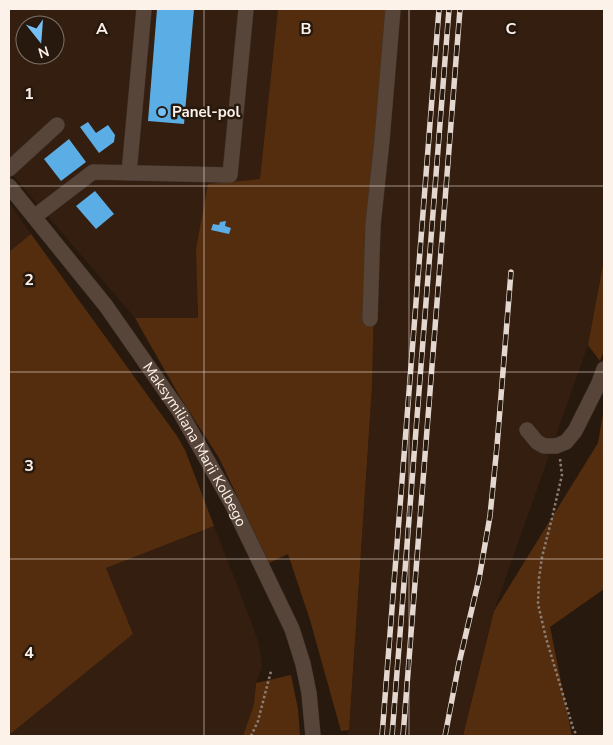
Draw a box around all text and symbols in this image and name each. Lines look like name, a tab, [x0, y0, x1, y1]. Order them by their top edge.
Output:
north arrow	[15, 15, 65, 65]
text: A	[96, 18, 108, 40]
text: B	[300, 18, 312, 40]
text: C	[506, 18, 517, 40]
text: N	[36, 41, 51, 63]
text: 1	[24, 83, 34, 105]
place label: Panel-pol	[172, 102, 240, 122]
marker: Panel-pol	[156, 106, 168, 118]
text: 2	[24, 269, 34, 291]
street label: Maksymiliana Marii Kolbego	[138, 358, 251, 530]
text: 3	[24, 455, 34, 477]
text: 4	[24, 642, 34, 664]

